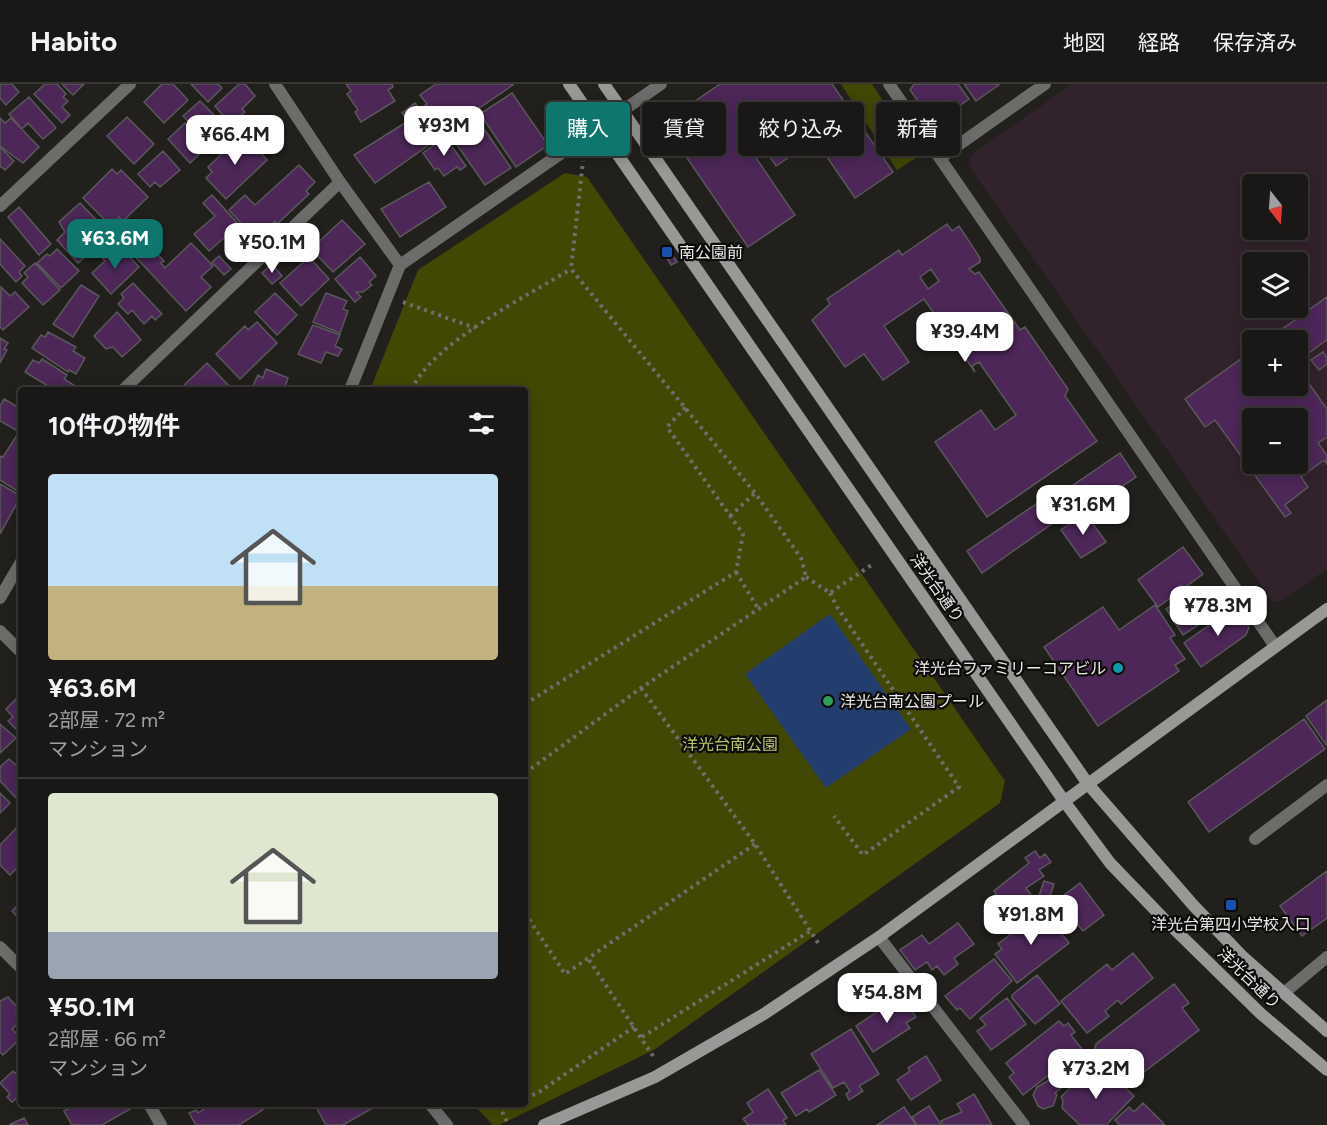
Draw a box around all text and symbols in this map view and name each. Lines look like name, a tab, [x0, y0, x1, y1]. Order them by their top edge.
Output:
text: Habito	[30, 24, 117, 58]
text: 地図	[1063, 30, 1105, 55]
text: 経路	[1138, 30, 1180, 55]
text: 保存済み	[1213, 30, 1297, 55]
chip: 購入	[546, 102, 630, 156]
chip: 賃貸	[642, 102, 726, 156]
chip: 絞り込み	[738, 102, 864, 156]
chip: 新着	[876, 102, 960, 156]
pin: ¥93M	[408, 106, 480, 157]
text: ¥93M	[418, 113, 470, 137]
pin: ¥66.4M	[186, 115, 284, 166]
text: ¥66.4M	[200, 122, 270, 146]
north arrow	[1242, 174, 1308, 240]
map controls	[1242, 174, 1308, 474]
pin: ¥63.6M	[66, 219, 164, 270]
pin: ¥50.1M	[223, 223, 321, 274]
text: ¥63.6M	[81, 226, 149, 250]
text: ¥50.1M	[238, 230, 306, 254]
place label: 南公園前	[679, 243, 743, 262]
marker: 南公園前	[660, 245, 674, 259]
button: layers	[1242, 252, 1308, 318]
pin: ¥39.4M	[916, 312, 1014, 363]
text: ¥39.4M	[930, 319, 1000, 343]
button: +	[1242, 330, 1308, 396]
icon: filters	[465, 407, 498, 440]
button: −	[1242, 408, 1308, 474]
text: 10件の物件	[48, 410, 180, 442]
pin: ¥31.6M	[1034, 485, 1132, 536]
text: ¥31.6M	[1050, 492, 1116, 516]
icon: home	[219, 513, 327, 621]
street label: 洋光台通り	[906, 550, 968, 626]
pin: ¥78.3M	[1169, 586, 1267, 637]
text: ¥78.3M	[1184, 593, 1252, 617]
place label: 洋光台ファミリーコアビル	[914, 659, 1106, 678]
marker: 洋光台ファミリーコアビル	[1111, 661, 1125, 675]
text: ¥63.6M	[48, 672, 137, 704]
place label: 洋光台南公園プール	[840, 692, 984, 711]
marker: 洋光台南公園プール	[821, 694, 835, 708]
text: 2部屋 · 72 m²	[48, 708, 165, 732]
park label: 洋光台南公園	[682, 735, 778, 754]
text: マンション	[48, 737, 148, 761]
icon: home	[219, 832, 327, 940]
pin: ¥91.8M	[982, 895, 1080, 946]
marker: 洋光台第四小学校入口	[1224, 898, 1238, 912]
text: ¥91.8M	[998, 902, 1064, 926]
place label: 洋光台第四小学校入口	[1151, 915, 1311, 934]
street label: 洋光台通り	[1214, 943, 1284, 1013]
pin: ¥54.8M	[838, 973, 936, 1024]
text: ¥54.8M	[852, 980, 922, 1004]
text: ¥50.1M	[48, 991, 135, 1023]
text: 2部屋 · 66 m²	[48, 1027, 166, 1051]
pin: ¥73.2M	[1047, 1049, 1145, 1100]
text: マンション	[48, 1056, 148, 1080]
text: ¥73.2M	[1062, 1056, 1130, 1080]

